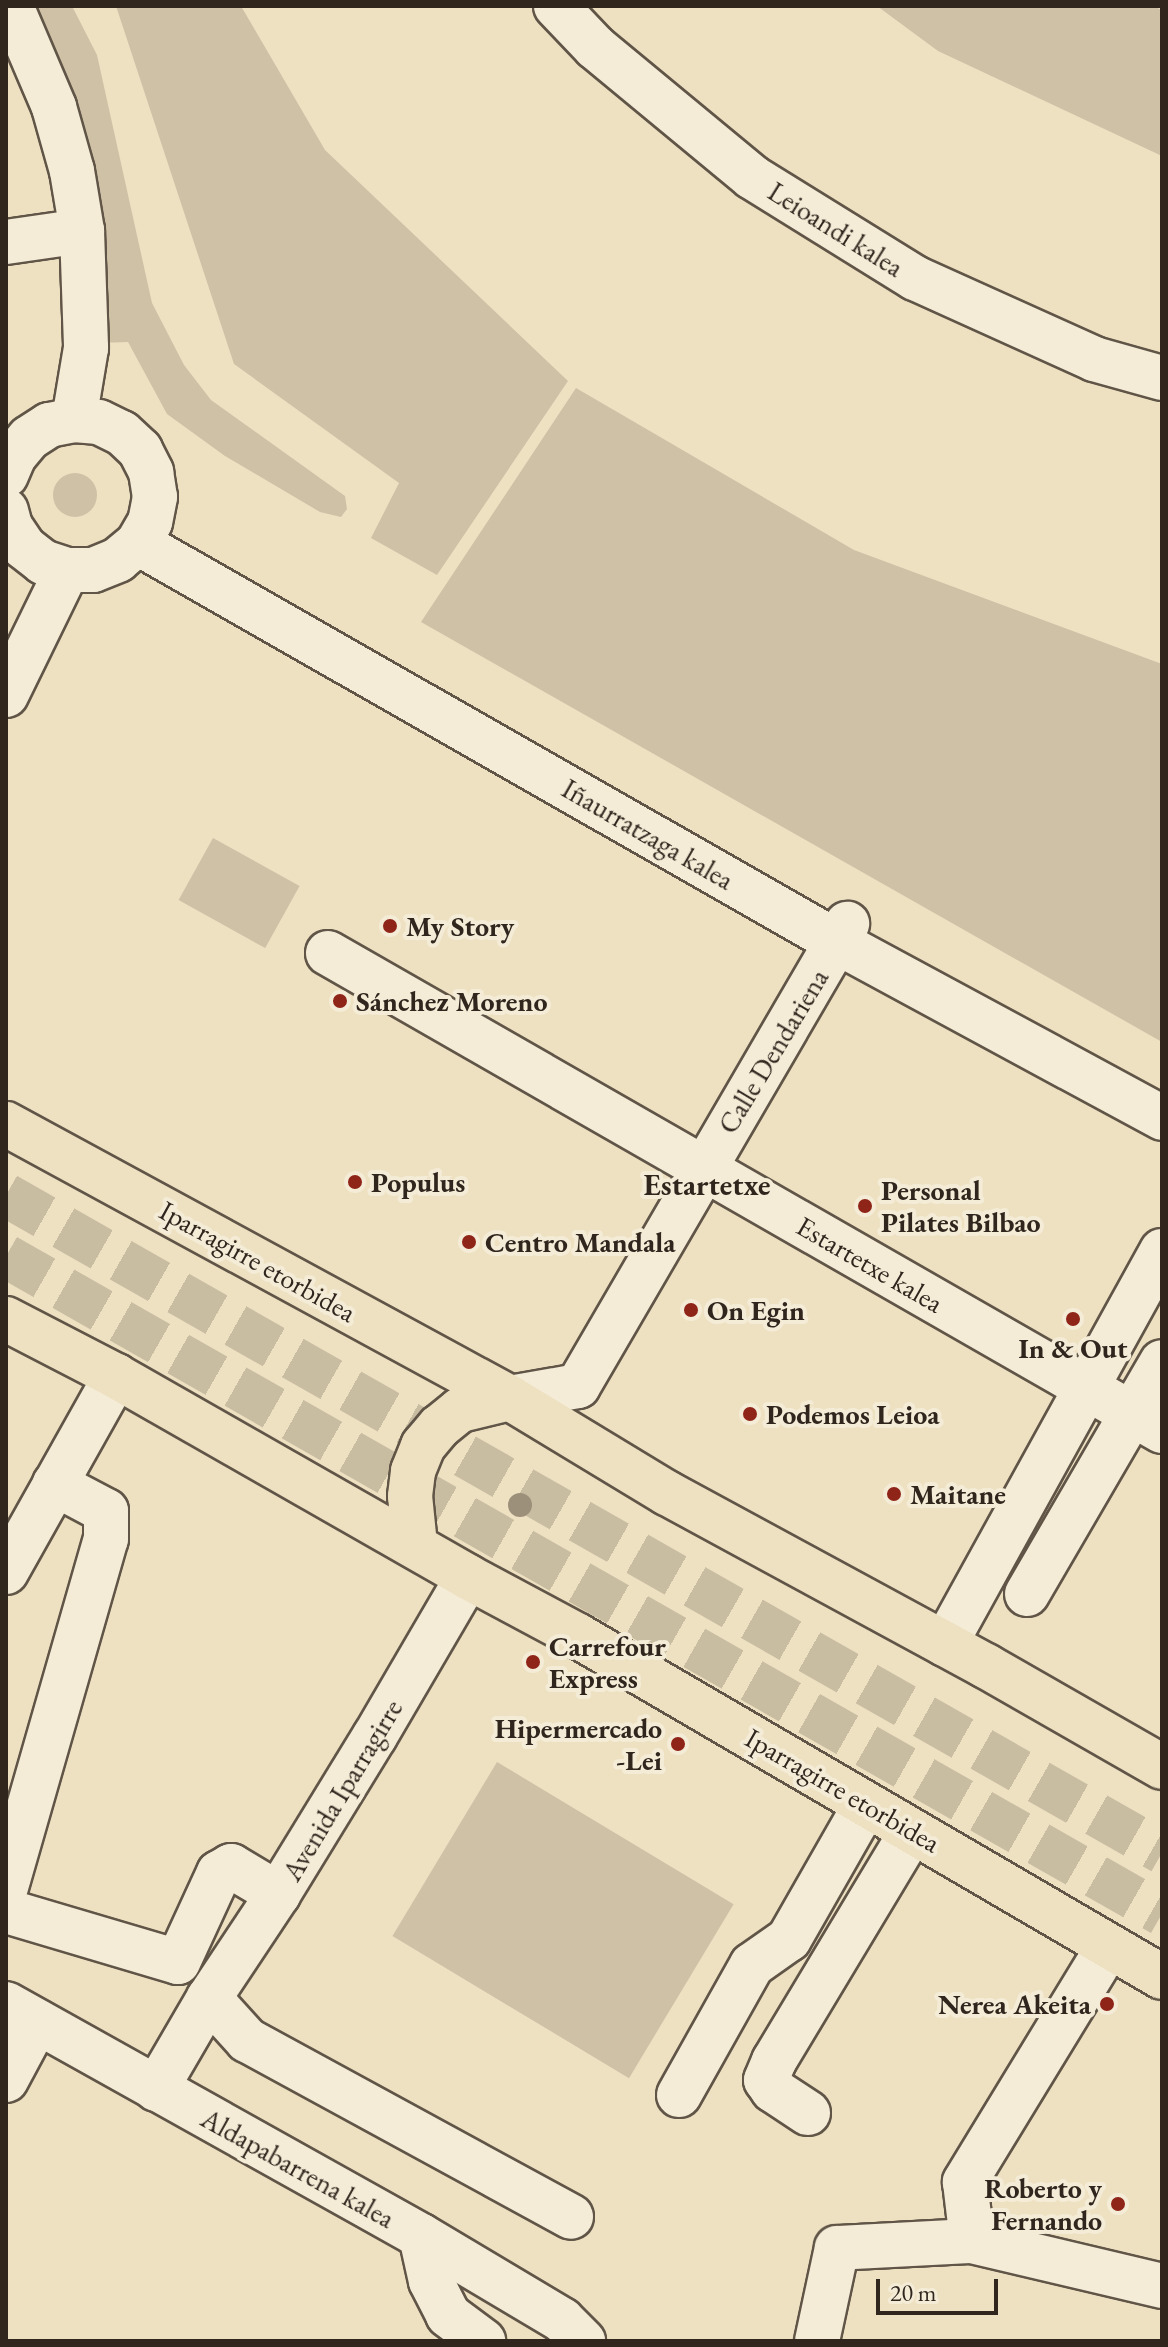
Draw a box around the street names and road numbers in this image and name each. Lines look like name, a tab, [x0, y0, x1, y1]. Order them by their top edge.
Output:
street label: Leioandi kalea	[762, 174, 910, 284]
street label: Iñaurratzaga kalea	[556, 771, 740, 897]
street label: Calle Dendariena	[711, 963, 835, 1139]
street label: Iparragirre etorbidea	[154, 1193, 362, 1329]
street label: Estartetxe kalea	[791, 1209, 949, 1319]
street label: Avenida Iparragirre	[275, 1693, 409, 1887]
street label: Iparragirre etorbidea	[740, 1721, 946, 1859]
street label: Aldapabarrena kalea	[195, 2101, 401, 2235]

